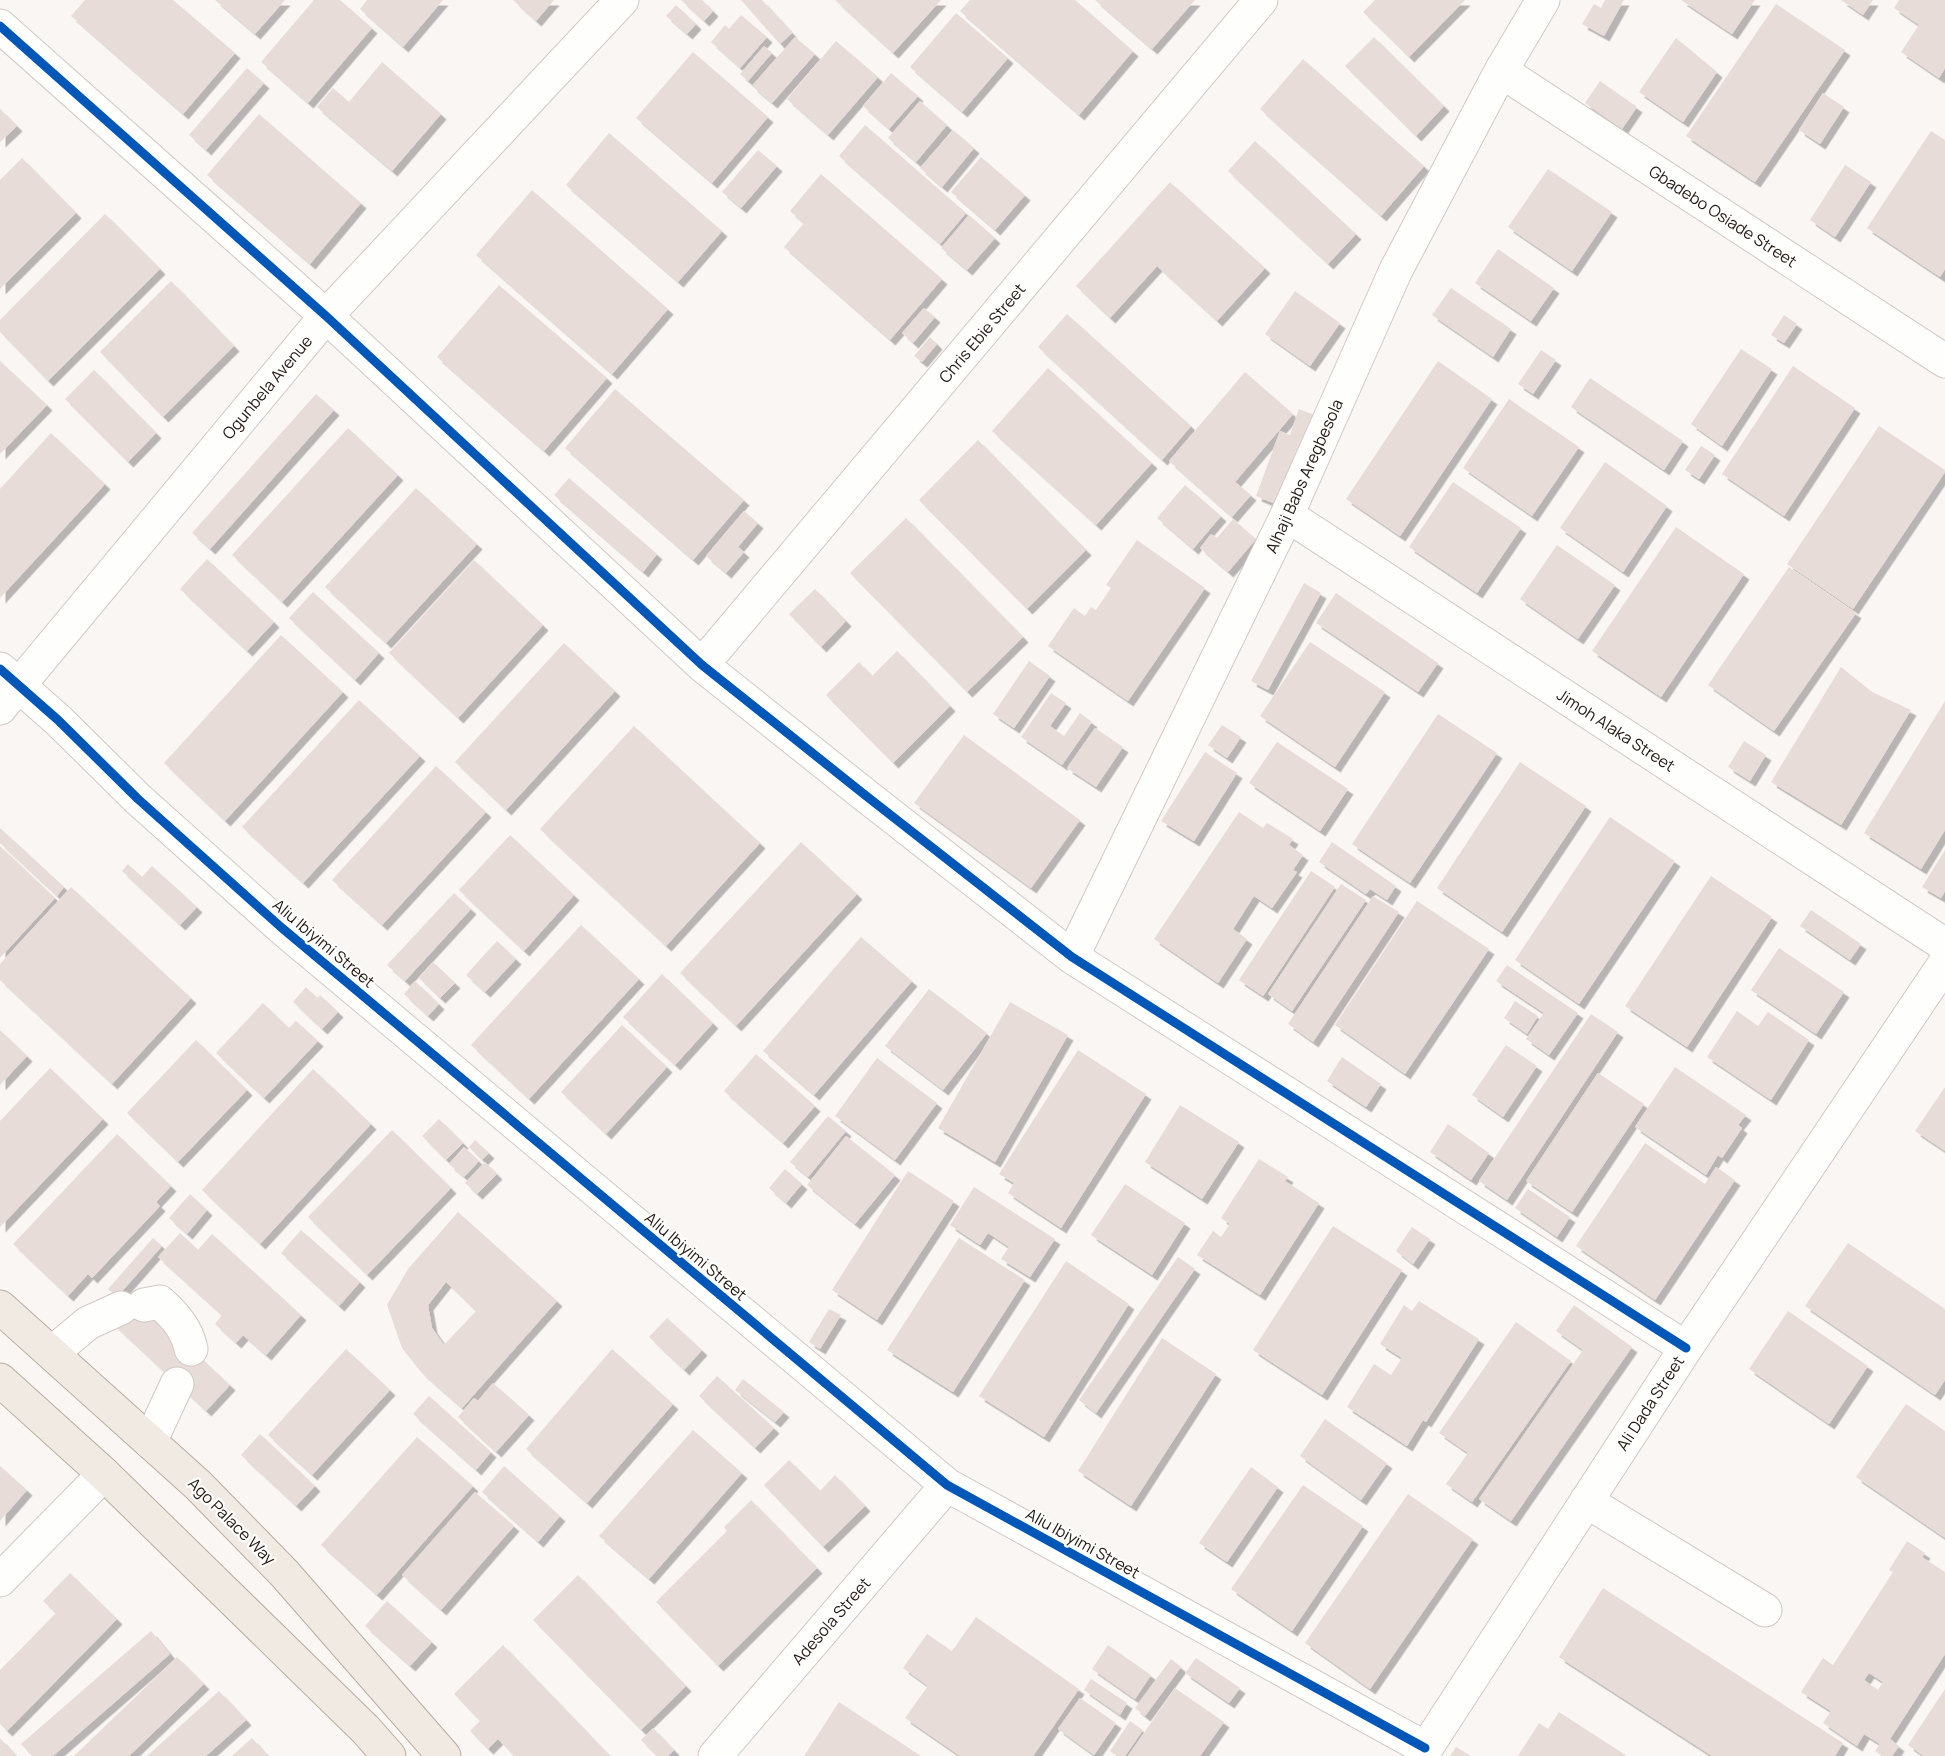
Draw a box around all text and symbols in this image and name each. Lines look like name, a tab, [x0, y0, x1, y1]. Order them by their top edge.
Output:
street label: Gbadebo Osiade Street	[1645, 160, 1801, 272]
street label: Chris Ebie Street	[934, 278, 1030, 388]
street label: Ogunbela Avenue	[217, 330, 317, 444]
street label: Alhaji Babs Aregbesola	[1260, 395, 1348, 557]
street label: Jimoh Alaka Street	[1553, 684, 1679, 776]
street label: Aliu Ibiyimi Street	[268, 894, 380, 992]
street label: Aliu Ibiyimi Street	[640, 1207, 752, 1305]
street label: Ali Dada Street	[1611, 1351, 1689, 1455]
street label: Ago Palace Way	[183, 1472, 281, 1570]
street label: Aliu Ibiyimi Street	[1022, 1503, 1144, 1583]
street label: Adesola Street	[787, 1572, 875, 1670]

